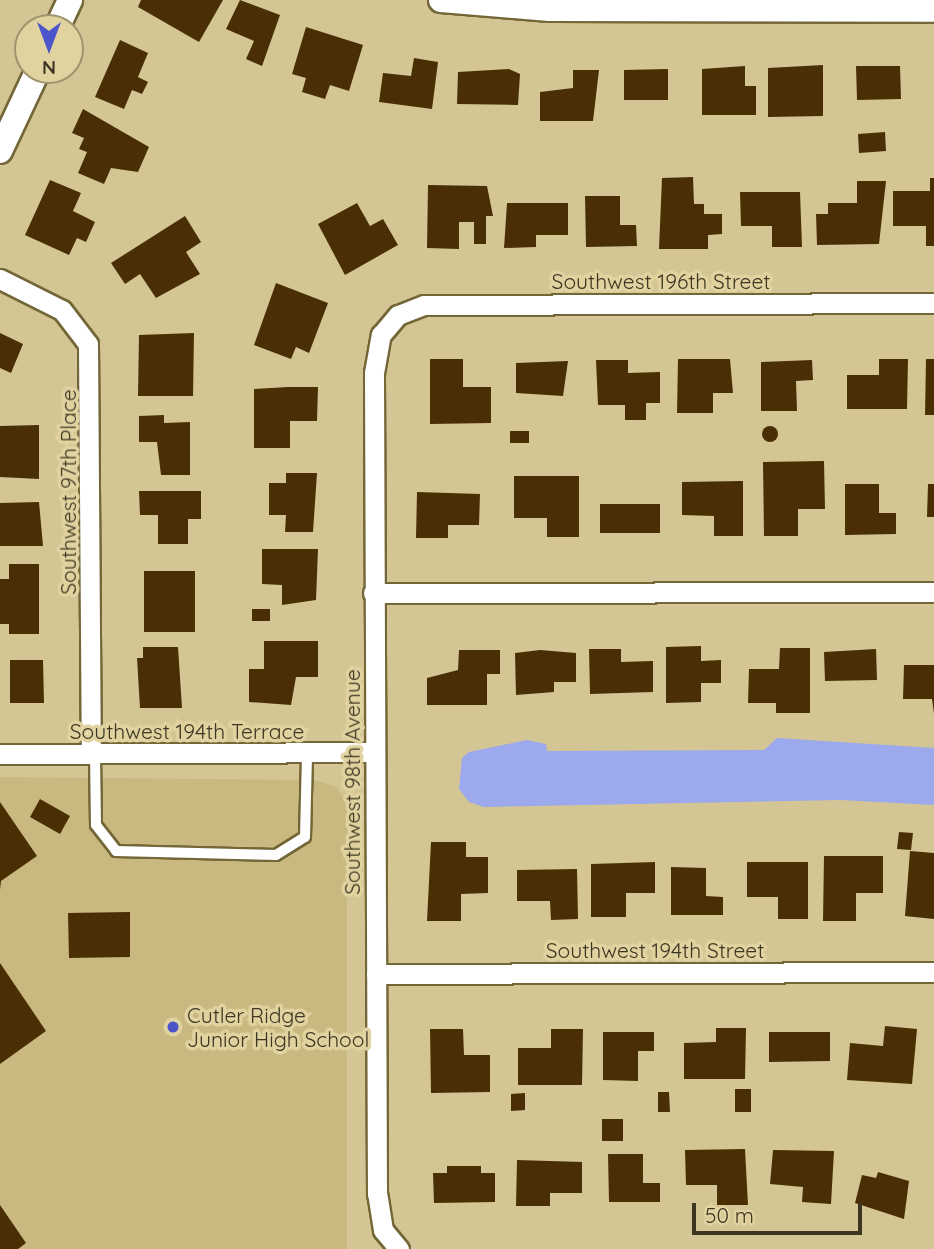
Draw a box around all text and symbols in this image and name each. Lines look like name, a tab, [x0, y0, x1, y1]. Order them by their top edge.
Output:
north arrow	[14, 14, 84, 84]
text: N	[42, 56, 56, 80]
street label: Southwest 196th Street	[552, 268, 770, 294]
street label: Southwest 97th Place	[55, 389, 81, 595]
street label: Southwest 98th Avenue	[339, 669, 365, 895]
street label: Southwest 194th Terrace	[70, 718, 304, 744]
street label: Southwest 194th Street	[546, 937, 764, 963]
place label: Cutler Ridge Junior High School	[187, 1002, 369, 1052]
marker: Cutler Ridge Junior High School	[165, 1019, 181, 1035]
scale bar	[696, 1190, 866, 1234]
text: 50 m	[705, 1202, 754, 1228]

